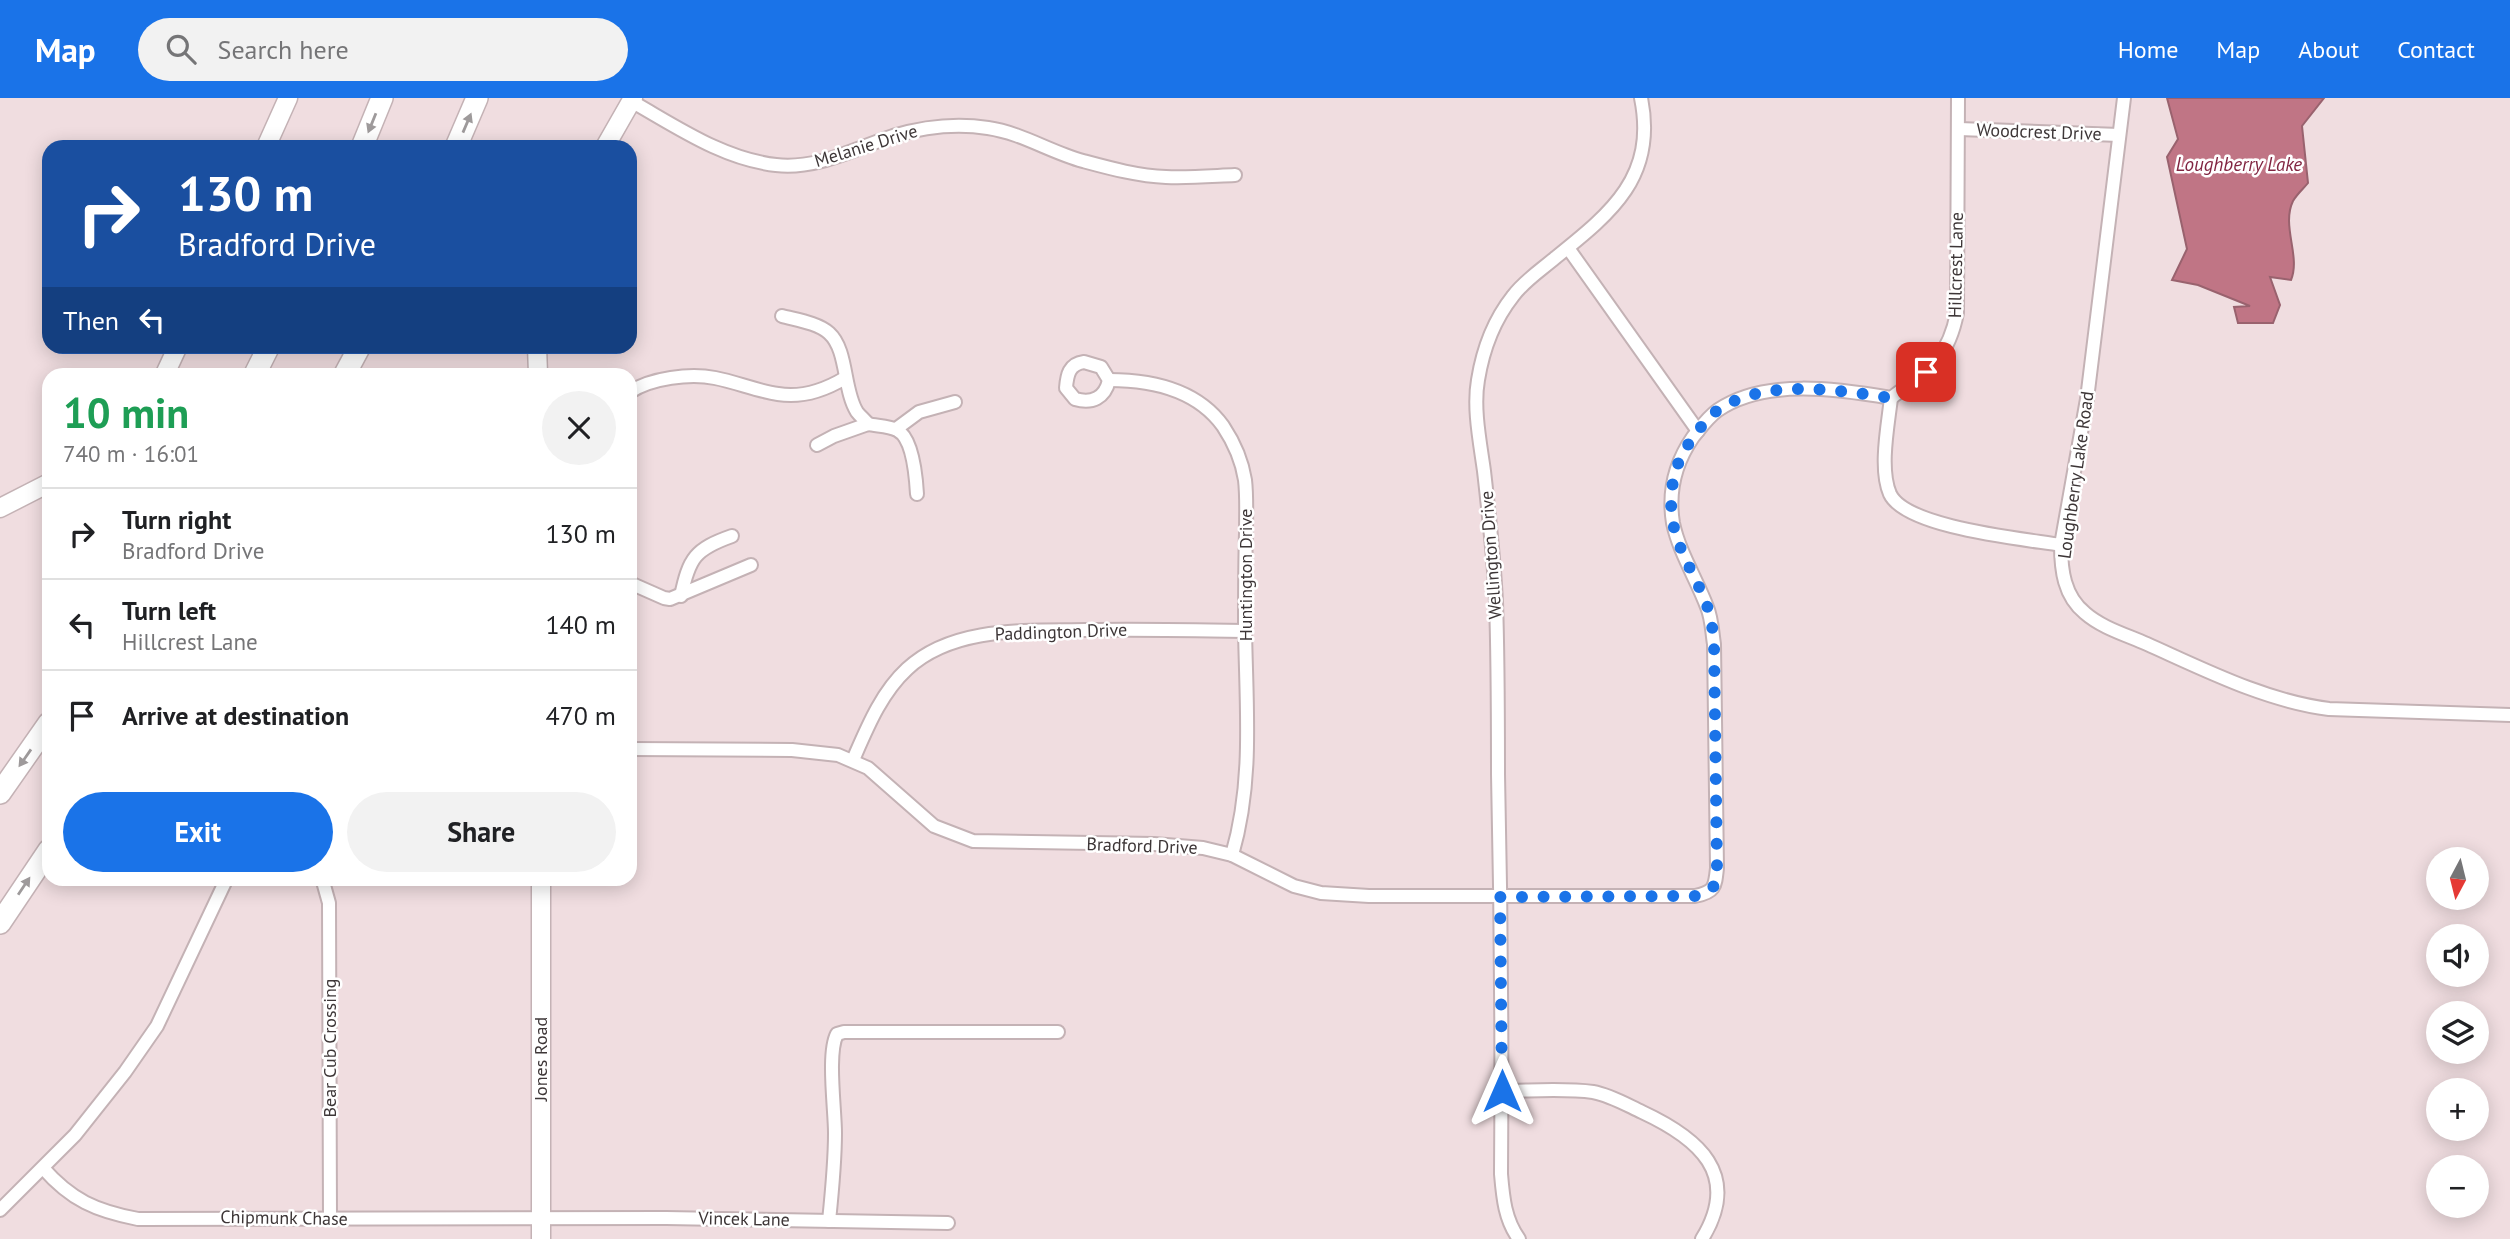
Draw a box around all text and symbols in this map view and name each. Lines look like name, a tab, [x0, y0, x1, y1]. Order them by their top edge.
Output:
search box	[138, 18, 628, 81]
text: Map	[35, 28, 96, 71]
icon: search	[162, 30, 200, 68]
text: Search here	[218, 33, 349, 66]
text: Home	[2118, 34, 2178, 65]
text: Map	[2216, 34, 2260, 65]
text: About	[2298, 34, 2359, 65]
text: Contact	[2397, 34, 2475, 65]
one-way arrow	[367, 112, 378, 133]
one-way arrow	[462, 112, 473, 133]
street label: Woodcrest Drive	[1976, 118, 2102, 145]
street label: Melanie Drive	[812, 119, 920, 172]
water label: Loughberry Lake	[2176, 152, 2302, 176]
text: 130 m	[178, 161, 313, 225]
icon: right	[63, 168, 154, 259]
street label: Hillcrest Lane	[1943, 212, 1968, 318]
text: Bradford Drive	[178, 223, 376, 265]
icon: left	[133, 301, 171, 339]
text: Then	[63, 304, 119, 337]
pin	[1896, 342, 1956, 402]
icon: arrive	[1907, 353, 1945, 391]
text: 10 min	[63, 385, 189, 440]
street label: Loughberry Lake Road	[2052, 390, 2099, 560]
button: close	[542, 391, 616, 465]
text: 740 m · 16:01	[63, 439, 199, 468]
street label: Wellington Drive	[1475, 490, 1506, 620]
text: Turn right	[122, 503, 231, 536]
street label: Huntington Drive	[1234, 509, 1257, 641]
icon: right	[63, 515, 101, 553]
text: 130 m	[545, 517, 616, 550]
text: Bradford Drive	[122, 536, 264, 565]
text: Turn left	[122, 594, 216, 627]
icon: left	[63, 606, 101, 644]
text: 140 m	[545, 608, 616, 641]
street label: Paddington Drive	[994, 618, 1128, 645]
text: Hillcrest Lane	[122, 627, 258, 656]
icon: arrive	[63, 697, 101, 735]
text: Arrive at destination	[122, 699, 349, 732]
text: 470 m	[545, 699, 616, 732]
one-way arrow	[18, 749, 32, 767]
button: Exit	[63, 792, 333, 872]
button: Share	[347, 792, 616, 872]
street label: Bradford Drive	[1086, 832, 1198, 859]
north arrow	[2426, 847, 2488, 910]
map controls	[2426, 847, 2489, 1218]
one-way arrow	[18, 876, 31, 896]
button: sound	[2426, 924, 2489, 987]
street label: Bear Cub Crossing	[318, 979, 341, 1117]
button: layers	[2426, 1001, 2489, 1064]
street label: Jones Road	[529, 1017, 552, 1102]
position arrow	[1465, 1054, 1539, 1128]
button: +	[2426, 1078, 2489, 1141]
button: −	[2426, 1155, 2489, 1218]
street label: Chipmunk Chase	[220, 1205, 348, 1230]
street label: Vincek Lane	[697, 1206, 790, 1231]

